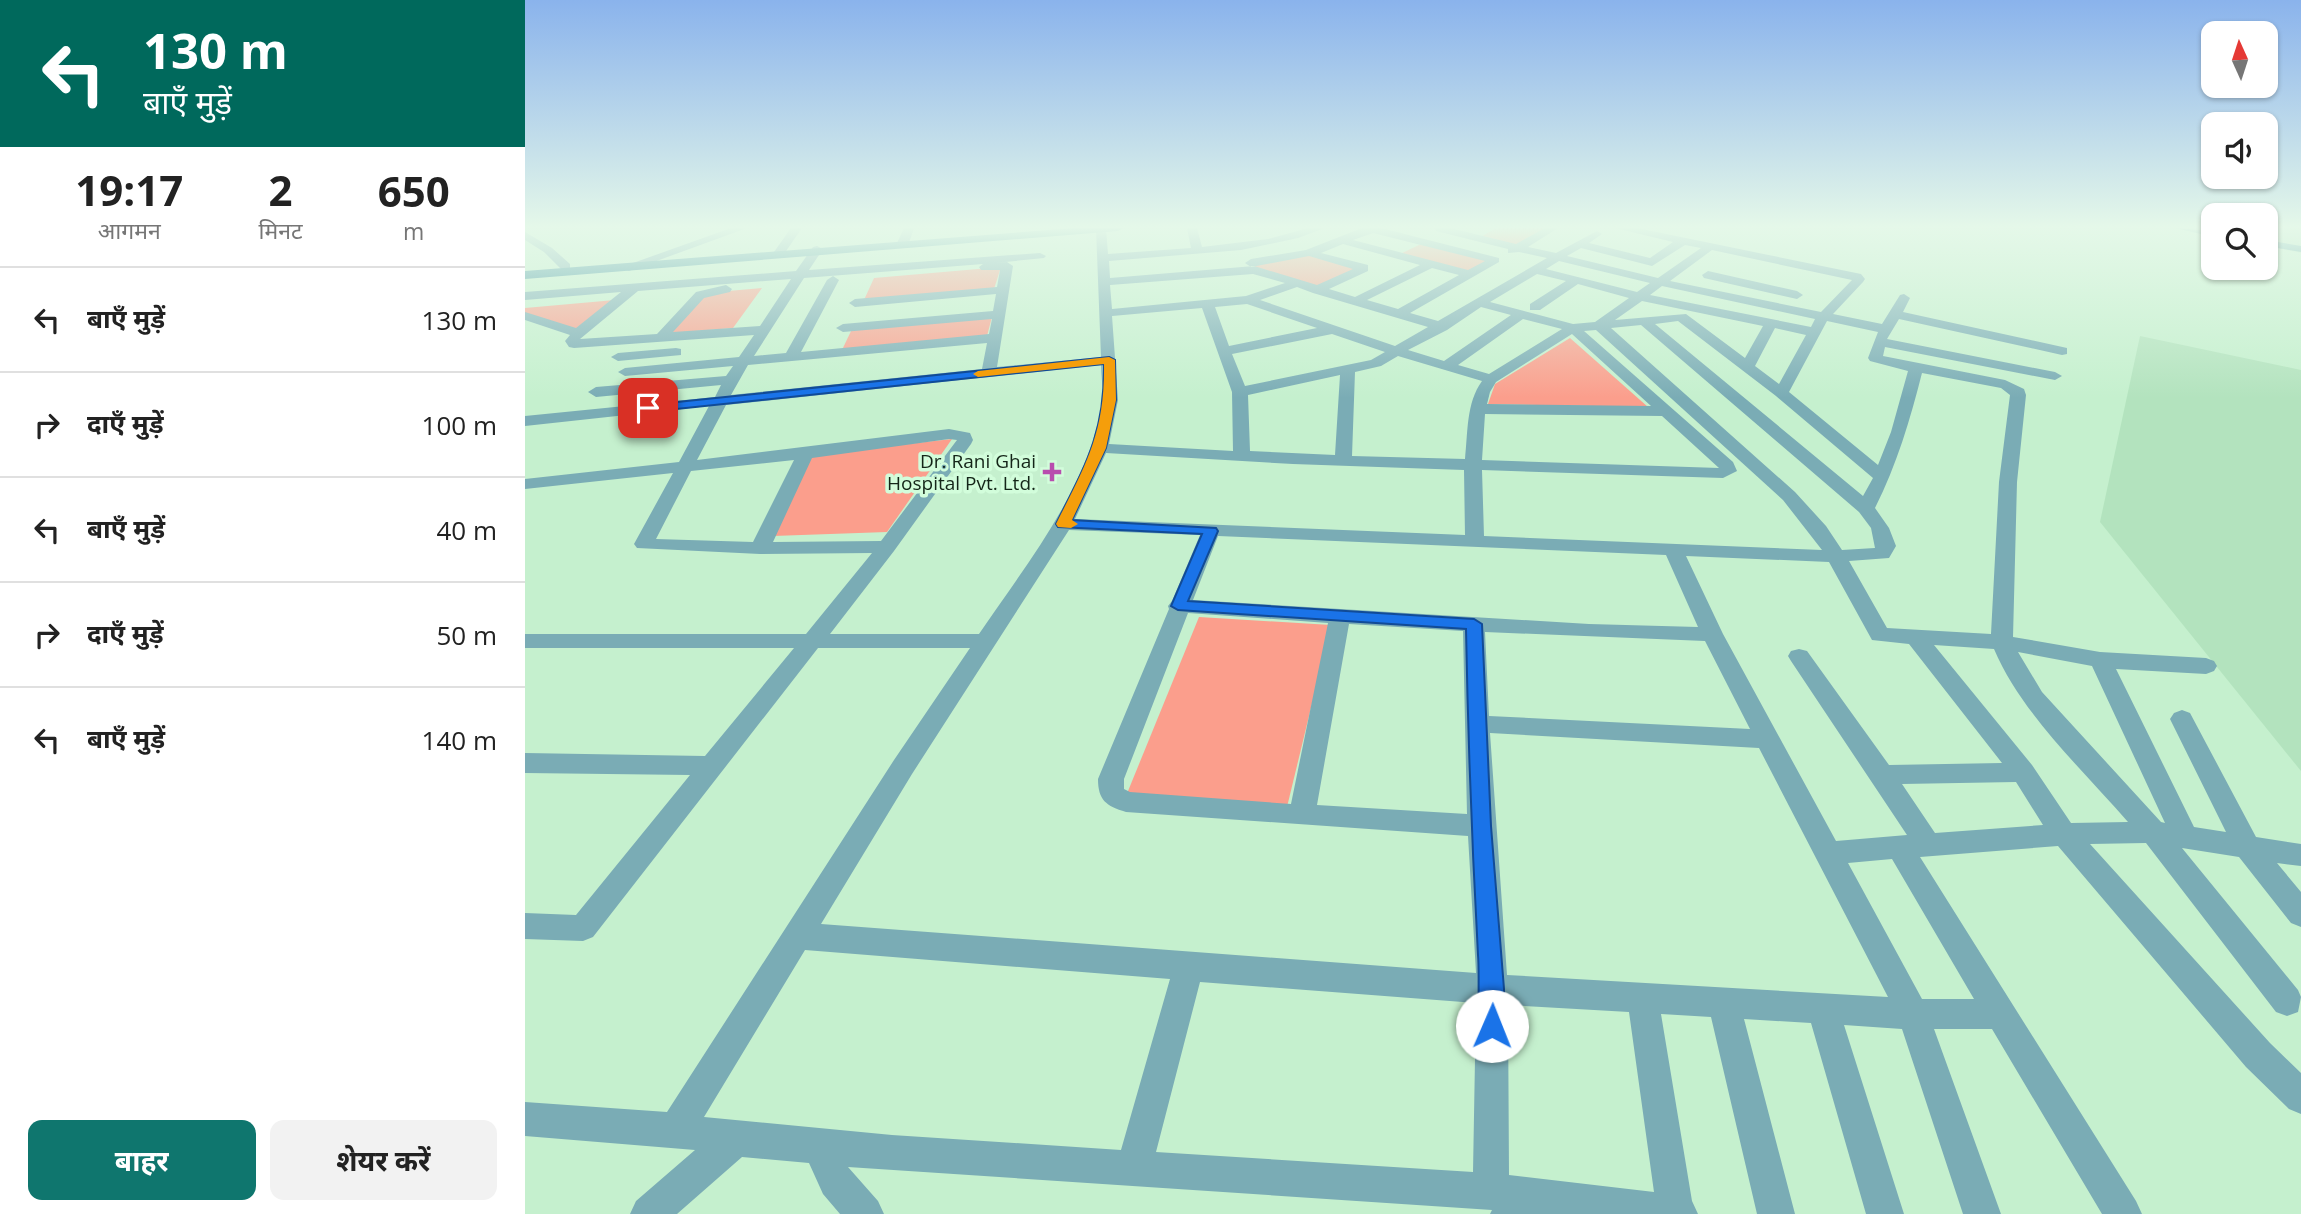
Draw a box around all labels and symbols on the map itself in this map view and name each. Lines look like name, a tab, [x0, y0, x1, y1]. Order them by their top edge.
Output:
north arrow	[2201, 21, 2279, 98]
pin	[618, 378, 678, 438]
place label: Dr. Rani Ghai Hospital Pvt. Ltd.	[887, 448, 1036, 496]
marker: Dr. Rani Ghai Hospital Pvt. Ltd.	[1042, 462, 1062, 482]
position arrow	[1455, 989, 1529, 1063]

